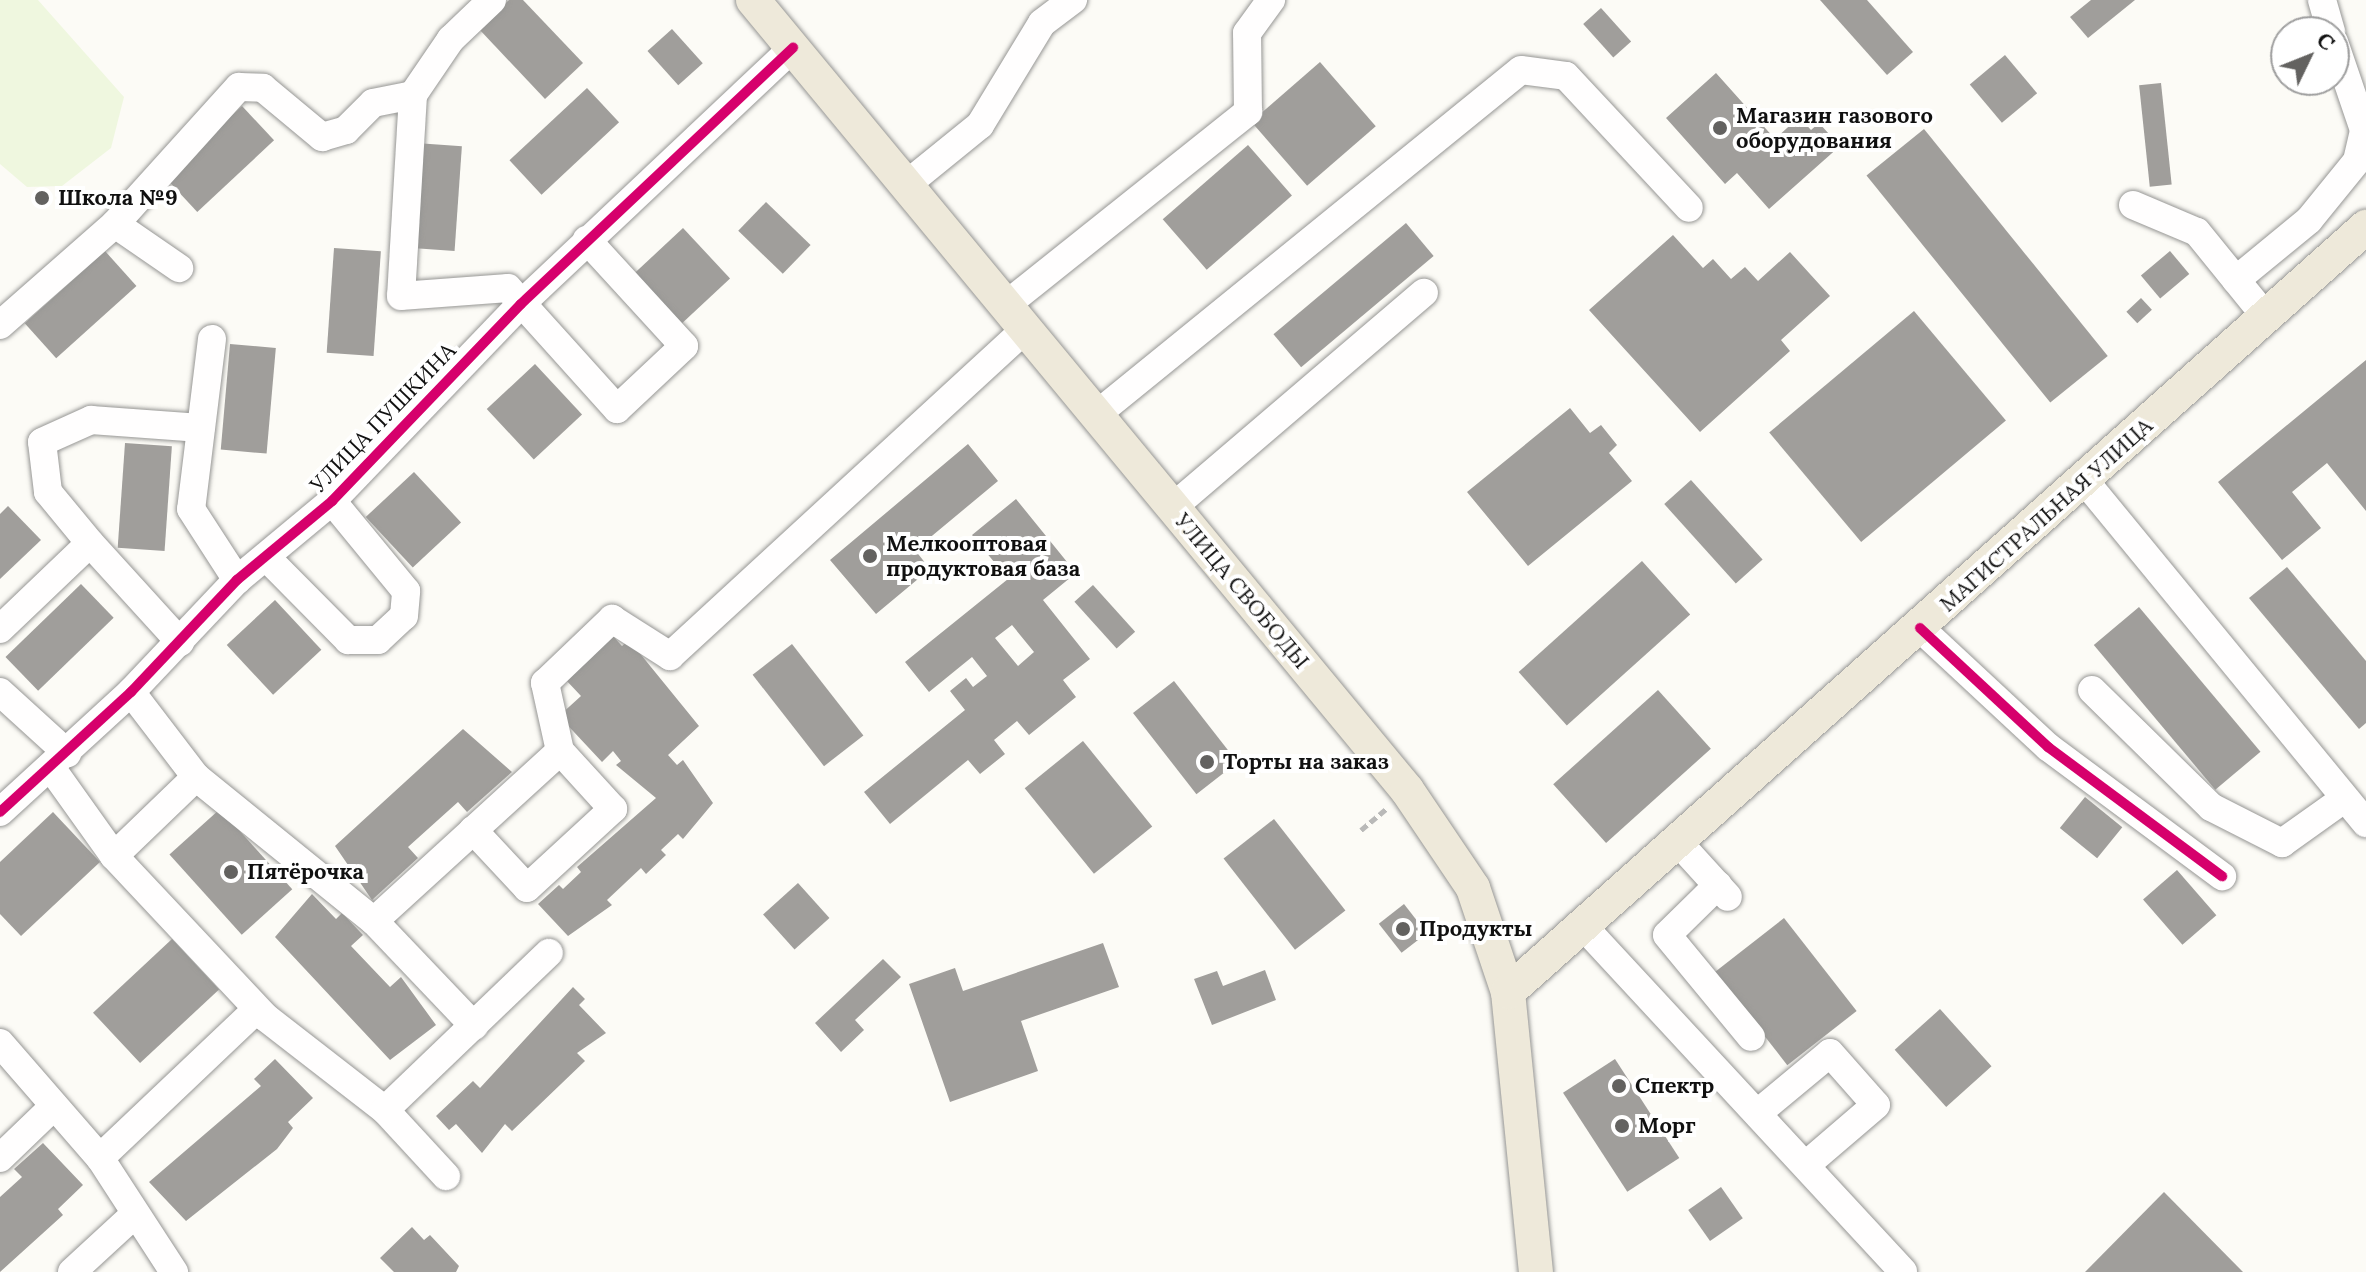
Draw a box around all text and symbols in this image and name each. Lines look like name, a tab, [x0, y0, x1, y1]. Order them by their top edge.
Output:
north arrow	[2270, 16, 2350, 96]
text: С	[2311, 26, 2341, 56]
place label: Магазин газового оборудования	[1736, 102, 1933, 154]
marker: Магазин газового оборудования	[1711, 119, 1729, 137]
place label: Школа №9	[58, 185, 178, 211]
marker: Школа №9	[33, 189, 51, 207]
street label: УЛИЦА ПУШКИНА	[305, 338, 461, 498]
street label: МАГИСТРАЛЬНАЯ УЛИЦА	[1934, 413, 2158, 617]
street label: УЛИЦА СВОБОДЫ	[1169, 508, 1315, 674]
place label: Мелкооптовая продуктовая база	[886, 530, 1080, 582]
marker: Мелкооптовая продуктовая база	[861, 547, 879, 565]
place label: Торты на заказ	[1223, 749, 1389, 775]
marker: Торты на заказ	[1198, 753, 1216, 771]
place label: Пятёрочка	[247, 859, 364, 885]
marker: Пятёрочка	[222, 863, 240, 881]
place label: Продукты	[1419, 916, 1532, 942]
marker: Продукты	[1394, 920, 1412, 938]
place label: Спектр	[1635, 1073, 1714, 1099]
marker: Спектр	[1610, 1077, 1628, 1095]
place label: Морг	[1638, 1113, 1696, 1139]
marker: Морг	[1613, 1117, 1631, 1135]

